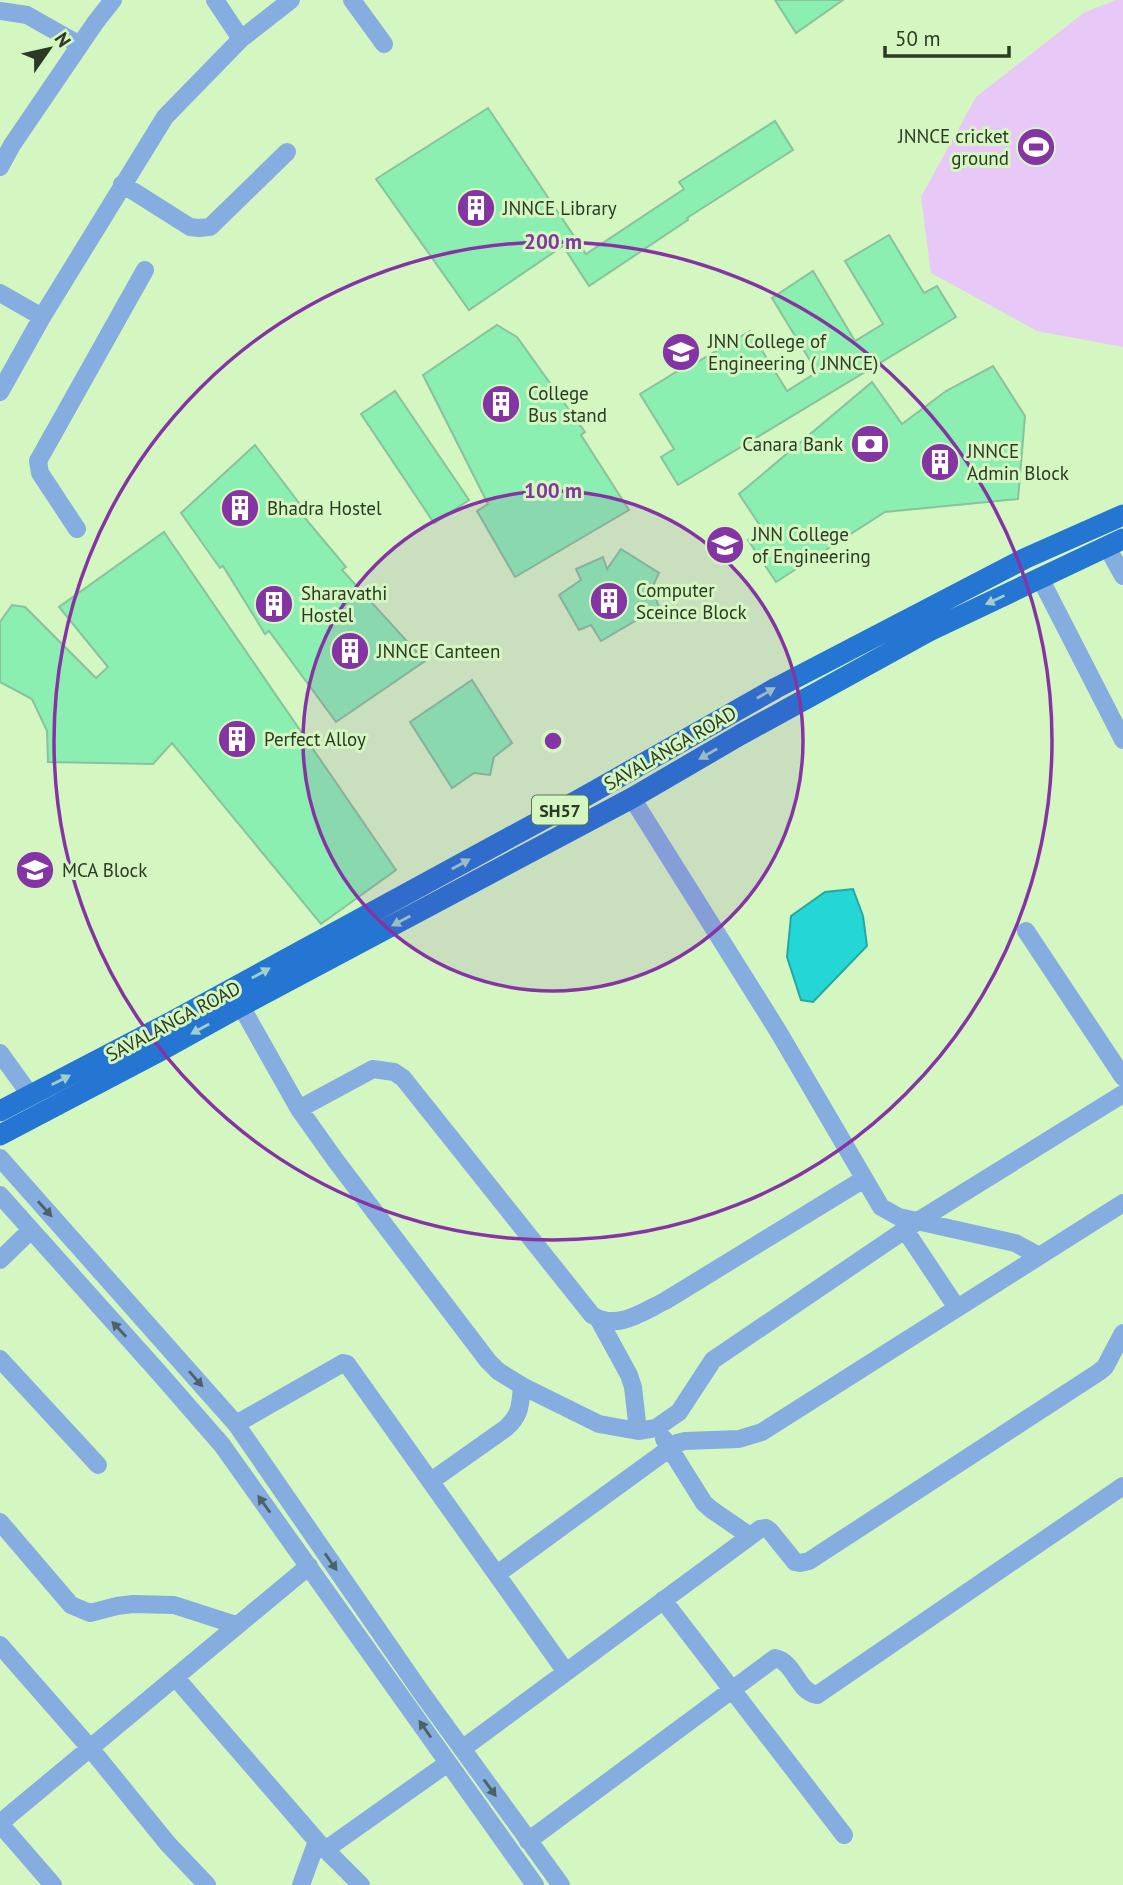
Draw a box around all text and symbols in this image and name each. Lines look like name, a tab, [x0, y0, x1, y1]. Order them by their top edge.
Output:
north arrow	[14, 14, 84, 84]
scale bar	[885, 14, 1009, 58]
text: 50 m	[895, 25, 941, 52]
text: N	[50, 28, 77, 51]
place label: JNNCE cricket ground	[897, 124, 1010, 170]
sports icon: JNNCE cricket ground	[1015, 126, 1057, 168]
building icon: JNNCE Library	[455, 187, 497, 229]
place label: JNNCE Library	[502, 196, 617, 220]
text: 200 m	[524, 228, 582, 255]
place label: JNN College of Engineering ( JNNCE)	[707, 329, 878, 375]
school or university icon: JNN College of Engineering ( JNNCE)	[660, 331, 702, 373]
place label: College Bus stand	[528, 381, 607, 427]
building icon: College Bus stand	[480, 383, 522, 425]
bank icon: Canara Bank	[849, 423, 891, 465]
place label: Canara Bank	[742, 432, 843, 456]
place label: JNNCE Admin Block	[966, 439, 1069, 485]
building icon: JNNCE Admin Block	[919, 441, 961, 483]
text: 100 m	[524, 477, 582, 504]
building icon: Bhadra Hostel	[219, 487, 261, 529]
place label: Bhadra Hostel	[267, 496, 382, 520]
place label: JNN College of Engineering	[751, 522, 871, 568]
school or university icon: JNN College of Engineering	[704, 524, 746, 566]
place label: Computer Sceince Block	[636, 578, 747, 624]
building icon: Computer Sceince Block	[588, 580, 630, 622]
place label: Sharavathi Hostel	[301, 581, 387, 627]
building icon: Sharavathi Hostel	[253, 583, 295, 625]
one-way arrow	[985, 594, 1005, 605]
building icon: JNNCE Canteen	[329, 630, 371, 672]
place label: JNNCE Canteen	[376, 639, 500, 663]
one-way arrow	[757, 687, 776, 699]
street label: SAVALANGA ROAD	[600, 700, 740, 796]
building icon: Perfect Alloy	[216, 718, 258, 760]
place label: Perfect Alloy	[264, 727, 366, 751]
centre of rings	[541, 729, 565, 753]
one-way arrow	[698, 747, 718, 759]
road number: SH57	[532, 796, 588, 824]
school or university icon: MCA Block	[14, 849, 56, 891]
place label: MCA Block	[62, 858, 147, 882]
one-way arrow	[451, 858, 471, 870]
one-way arrow	[391, 915, 411, 927]
one-way arrow	[252, 967, 271, 979]
street label: SAVALANGA ROAD	[102, 975, 244, 1067]
one-way arrow	[191, 1023, 210, 1035]
one-way arrow	[51, 1074, 70, 1086]
one-way arrow	[37, 1200, 53, 1217]
one-way arrow	[112, 1321, 128, 1338]
one-way arrow	[188, 1370, 204, 1388]
one-way arrow	[257, 1495, 271, 1513]
one-way arrow	[324, 1553, 338, 1571]
one-way arrow	[418, 1720, 432, 1738]
one-way arrow	[483, 1779, 497, 1797]

